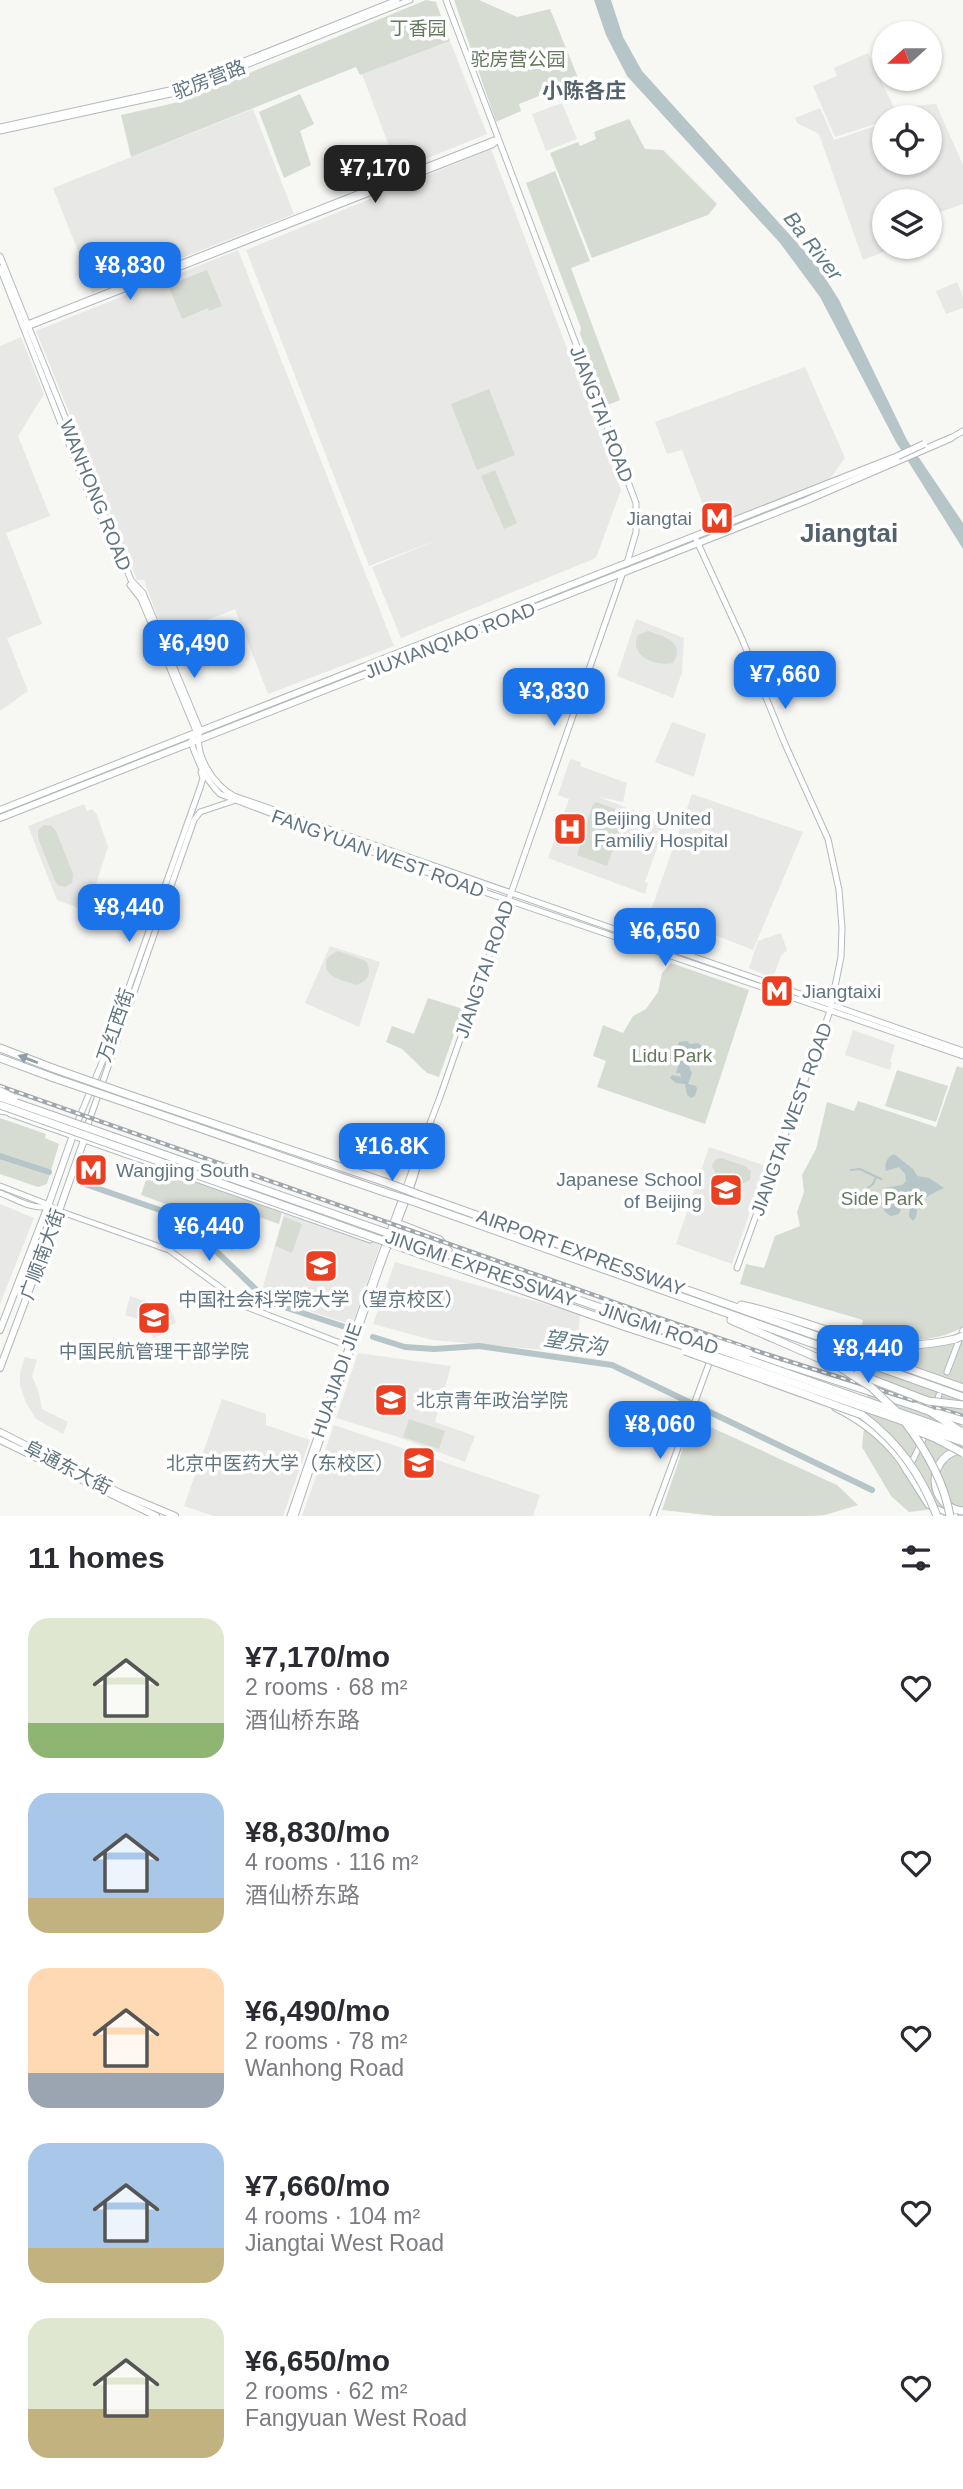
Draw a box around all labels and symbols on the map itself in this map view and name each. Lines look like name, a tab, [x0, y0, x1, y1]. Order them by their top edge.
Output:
park label: 丁香园	[389, 18, 447, 39]
north arrow	[872, 21, 942, 91]
park label: 驼房营公园	[470, 49, 566, 70]
street label: 驼房营路	[170, 56, 248, 103]
district label: 小陈各庄	[542, 79, 626, 102]
pin: ¥7,170	[318, 146, 432, 205]
water label: Ba River	[780, 207, 848, 285]
pin: ¥8,830	[73, 243, 187, 302]
street label: JIANGTAI ROAD	[566, 343, 637, 485]
street label: WANHONG ROAD	[56, 417, 135, 574]
metro station icon: Jiangtai	[698, 499, 736, 537]
place label: Jiangtai	[627, 508, 692, 529]
district label: Jiangtai	[800, 518, 898, 548]
street label: JIUXIANQIAO ROAD	[362, 598, 538, 683]
pin: ¥6,490	[137, 620, 251, 680]
pin: ¥7,660	[728, 652, 842, 711]
pin: ¥3,830	[497, 668, 611, 728]
street label: FANGYUAN WEST ROAD	[269, 805, 487, 902]
place label: Beijing United Familiy Hospital	[594, 808, 728, 851]
hospital icon: Beijing United Familiy Hospital	[551, 810, 589, 848]
pin: ¥8,440	[72, 884, 186, 944]
street label: JIANGTAI ROAD	[451, 898, 518, 1041]
pin: ¥6,650	[608, 908, 722, 968]
metro station icon: Jiangtaixi	[758, 972, 796, 1010]
place label: Jiangtaixi	[802, 981, 881, 1002]
street label: 万红西街	[93, 986, 138, 1065]
street label: JIANGTAI WEST ROAD	[747, 1020, 836, 1219]
park label: Lidu Park	[632, 1045, 713, 1066]
one-way arrow	[17, 1053, 38, 1064]
pin: ¥16.8K	[335, 1124, 449, 1183]
metro station icon: Wangjing South	[72, 1151, 110, 1189]
place label: Wangjing South	[116, 1160, 249, 1181]
place label: Japanese School of Beijing	[556, 1169, 702, 1212]
school or university icon: Japanese School of Beijing	[707, 1171, 745, 1209]
park label: Side Park	[841, 1188, 924, 1209]
pin: ¥6,440	[152, 1204, 266, 1263]
street label: AIRPORT EXPRESSWAY	[474, 1205, 688, 1300]
street label: 广顺南大街	[16, 1206, 69, 1302]
street label: JINGMI EXPRESSWAY	[383, 1226, 579, 1311]
school or university icon: 中国社会科学院大学（望京校区）	[302, 1247, 340, 1285]
place label: 中国社会科学院大学（望京校区）	[178, 1289, 464, 1310]
street label: JINGMI ROAD	[597, 1298, 721, 1359]
school or university icon: 中国民航管理干部学院	[135, 1299, 173, 1337]
street label: HUAJIADI JIE	[307, 1320, 366, 1440]
water label: 望京沟	[542, 1326, 610, 1359]
pin: ¥8,440	[811, 1326, 925, 1385]
place label: 中国民航管理干部学院	[59, 1341, 249, 1362]
school or university icon: 北京青年政治学院	[372, 1381, 410, 1419]
place label: 北京青年政治学院	[416, 1390, 568, 1411]
pin: ¥8,060	[603, 1402, 717, 1461]
street label: 阜通东大街	[21, 1437, 115, 1498]
school or university icon: 北京中医药大学（东校区）	[400, 1444, 438, 1482]
place label: 北京中医药大学（东校区）	[166, 1453, 394, 1474]

